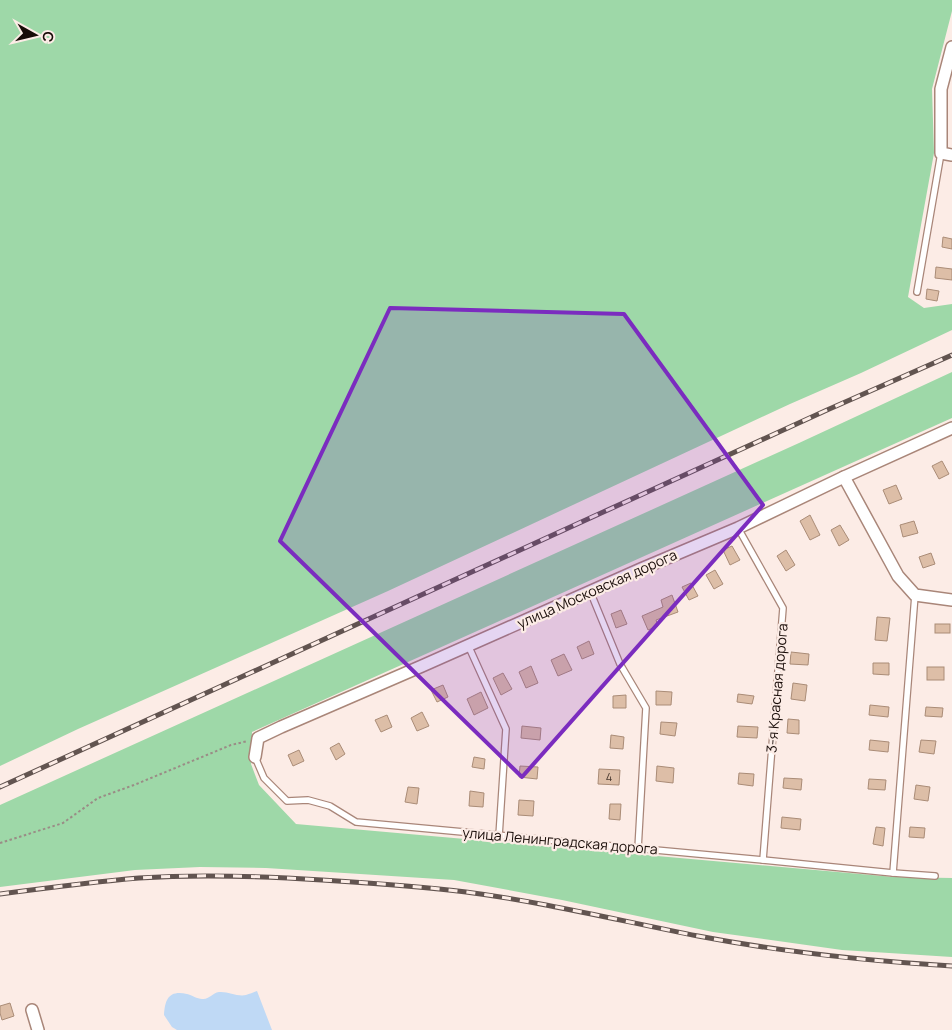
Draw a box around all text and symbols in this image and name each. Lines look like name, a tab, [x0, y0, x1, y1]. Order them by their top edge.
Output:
north arrow	[10, 10, 60, 60]
text: С	[38, 30, 58, 43]
street label: улица Московская дорога	[514, 545, 680, 632]
street label: 3-я Красная дорога	[761, 622, 792, 754]
house number: 4	[606, 769, 612, 784]
street label: улица Ленинградская дорога	[462, 822, 659, 859]

